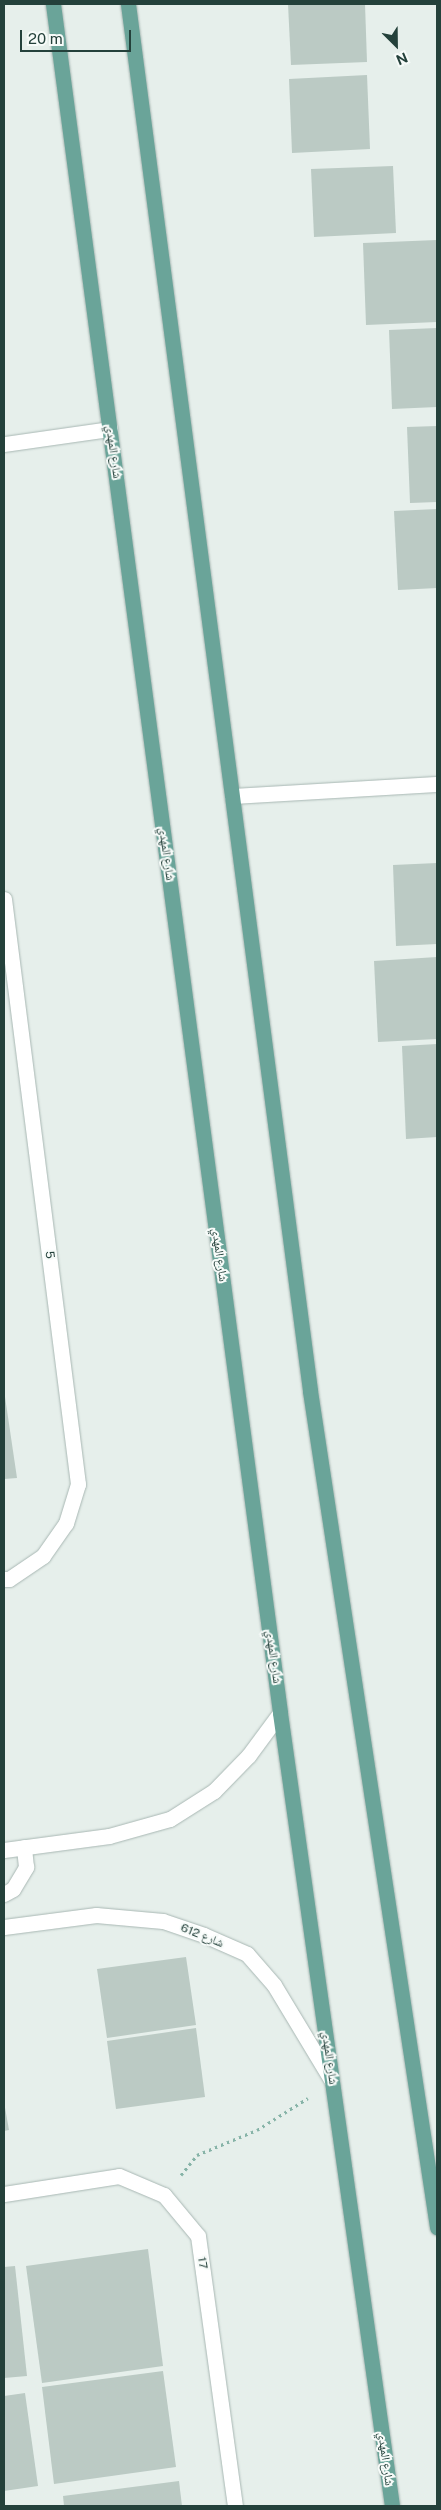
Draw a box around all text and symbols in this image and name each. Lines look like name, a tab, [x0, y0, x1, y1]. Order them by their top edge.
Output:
scale bar	[22, 20, 134, 52]
north arrow	[371, 20, 421, 70]
text: 20 m	[28, 30, 63, 47]
text: N	[394, 49, 410, 68]
street label: شارع المهدي	[102, 424, 124, 480]
street label: شارع المهدي	[155, 826, 177, 882]
street label: شارع المهدي	[208, 1227, 230, 1283]
street label: 5	[41, 1250, 57, 1260]
street label: شارع المهدي	[262, 1629, 284, 1685]
street label: شارع 612	[178, 1921, 226, 1951]
street label: شارع المهدي	[318, 2030, 340, 2086]
street label: 17	[194, 2256, 210, 2270]
street label: شارع المهدي	[374, 2431, 396, 2487]

